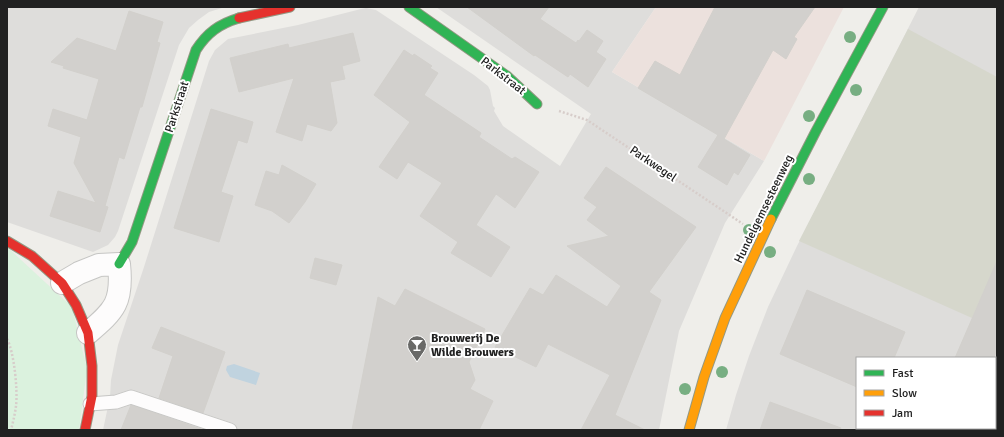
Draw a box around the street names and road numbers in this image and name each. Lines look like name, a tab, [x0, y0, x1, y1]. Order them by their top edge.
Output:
street label: Parkstraat	[477, 54, 529, 98]
street label: Parkstraat	[162, 79, 192, 135]
street label: Parkwegel	[627, 143, 680, 185]
street label: Hundelgemsesteenweg	[731, 152, 797, 266]

